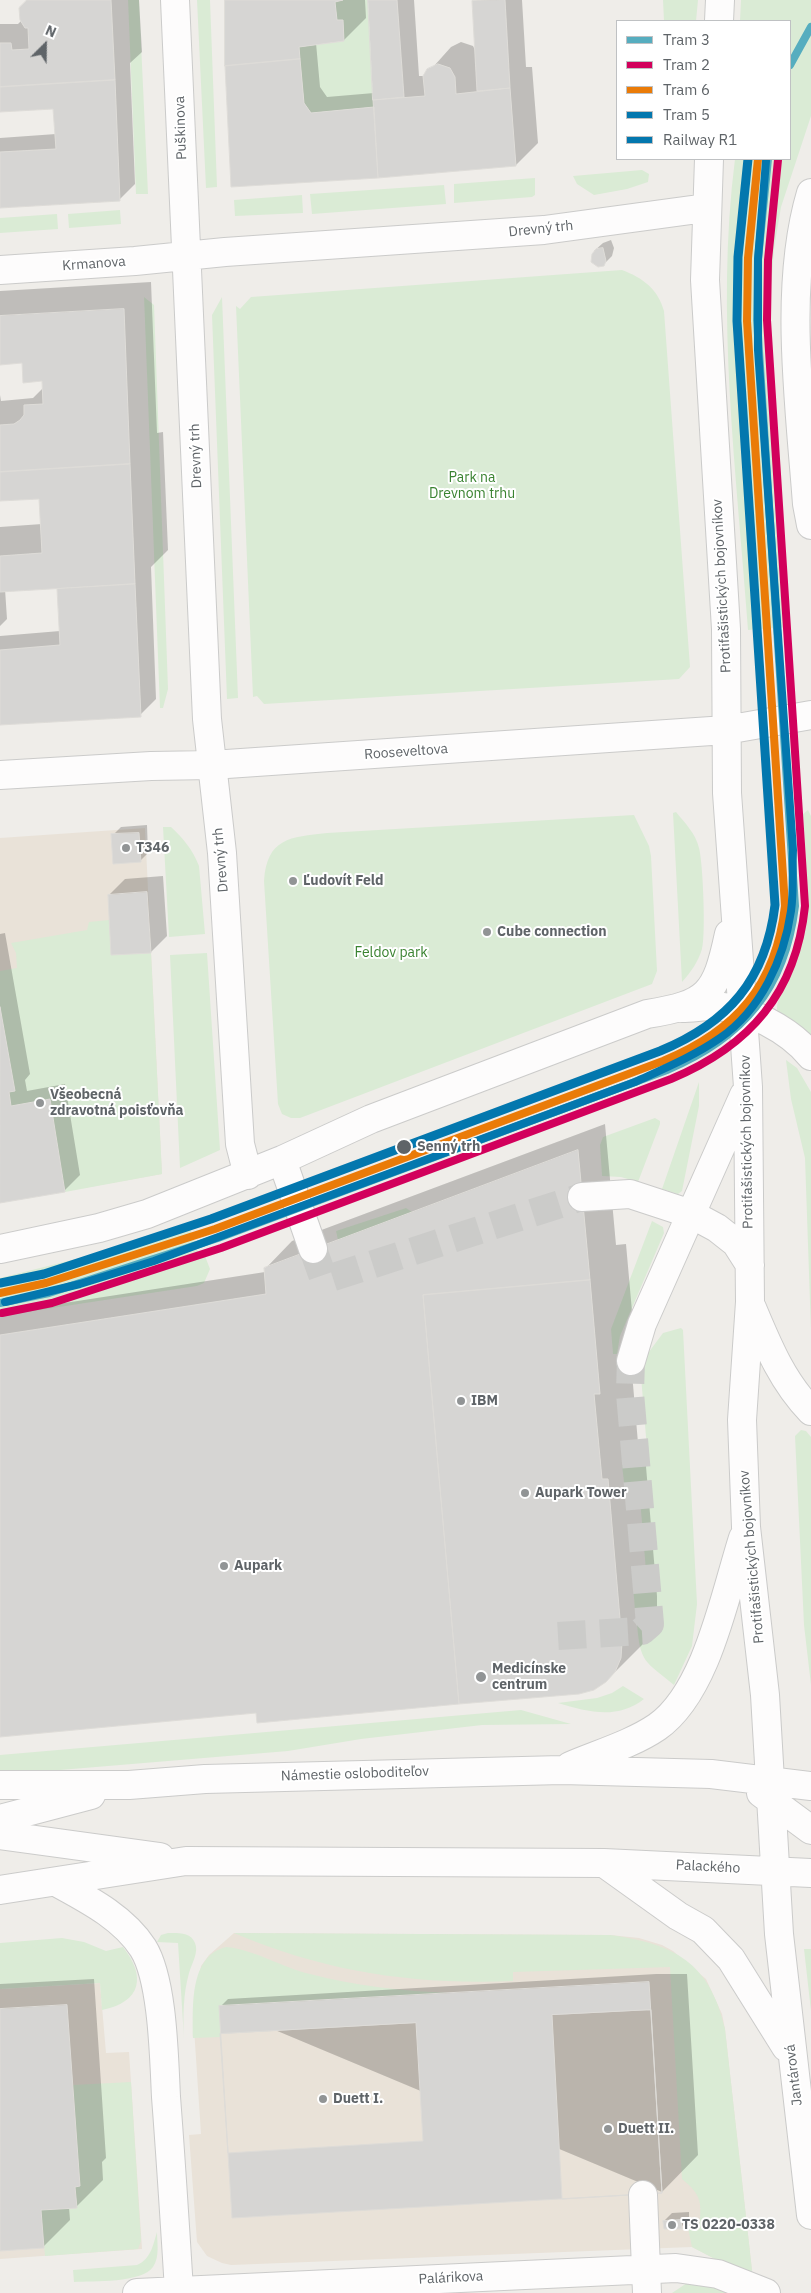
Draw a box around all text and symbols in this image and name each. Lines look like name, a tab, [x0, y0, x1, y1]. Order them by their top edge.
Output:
north arrow	[20, 20, 70, 70]
legend	[616, 20, 791, 160]
text: N	[43, 21, 59, 41]
text: Tram 3	[663, 30, 710, 49]
text: Tram 2	[663, 55, 710, 74]
text: Tram 6	[663, 80, 710, 99]
street label: Puškinova	[171, 96, 191, 160]
text: Tram 5	[663, 105, 710, 124]
text: Railway R1	[663, 130, 737, 149]
street label: Drevný trh	[508, 217, 574, 241]
street label: Krmanova	[62, 253, 126, 275]
street label: Drevný trh	[186, 423, 206, 489]
park label: Park na Drevnom trhu	[429, 470, 515, 502]
street label: Protifašistických bojovníkov	[709, 499, 735, 673]
street label: Rooseveltova	[364, 741, 448, 763]
street label: Drevný trh	[210, 827, 232, 893]
place label: T346	[136, 840, 169, 856]
marker: T346	[120, 842, 132, 854]
place label: Ľudovít Feld	[303, 873, 384, 889]
marker: Ľudovít Feld	[287, 875, 299, 887]
place label: Cube connection	[497, 924, 607, 940]
marker: Cube connection	[481, 926, 493, 938]
park label: Feldov park	[354, 945, 428, 961]
street label: Protifašistických bojovníkov	[737, 1055, 757, 1229]
place label: Všeobecná zdravotná poisťovňa	[50, 1087, 183, 1120]
marker: Všeobecná zdravotná poisťovňa	[34, 1097, 46, 1109]
marker: Senný trh	[395, 1138, 413, 1156]
place label: Senný trh	[417, 1139, 480, 1155]
place label: IBM	[471, 1393, 498, 1409]
marker: IBM	[455, 1395, 467, 1407]
street label: Protifašistických bojovníkov	[736, 1470, 768, 1644]
place label: Aupark Tower	[535, 1485, 627, 1501]
marker: Aupark Tower	[519, 1487, 531, 1499]
place label: Aupark	[234, 1558, 282, 1574]
marker: Aupark	[218, 1560, 230, 1572]
place label: Medicínske centrum	[492, 1661, 566, 1694]
marker: Medicínske centrum	[474, 1670, 488, 1684]
street label: Námestie osloboditeľov	[281, 1763, 429, 1785]
street label: Palackého	[675, 1857, 741, 1877]
street label: Jantárová	[782, 2043, 806, 2107]
place label: Duett I.	[333, 2091, 383, 2107]
marker: Duett I.	[317, 2093, 329, 2105]
place label: Duett II.	[618, 2121, 674, 2137]
marker: Duett II.	[602, 2123, 614, 2135]
place label: TS 0220-0338	[682, 2217, 775, 2233]
marker: TS 0220-0338	[666, 2219, 678, 2231]
street label: Palárikova	[418, 2268, 484, 2288]

